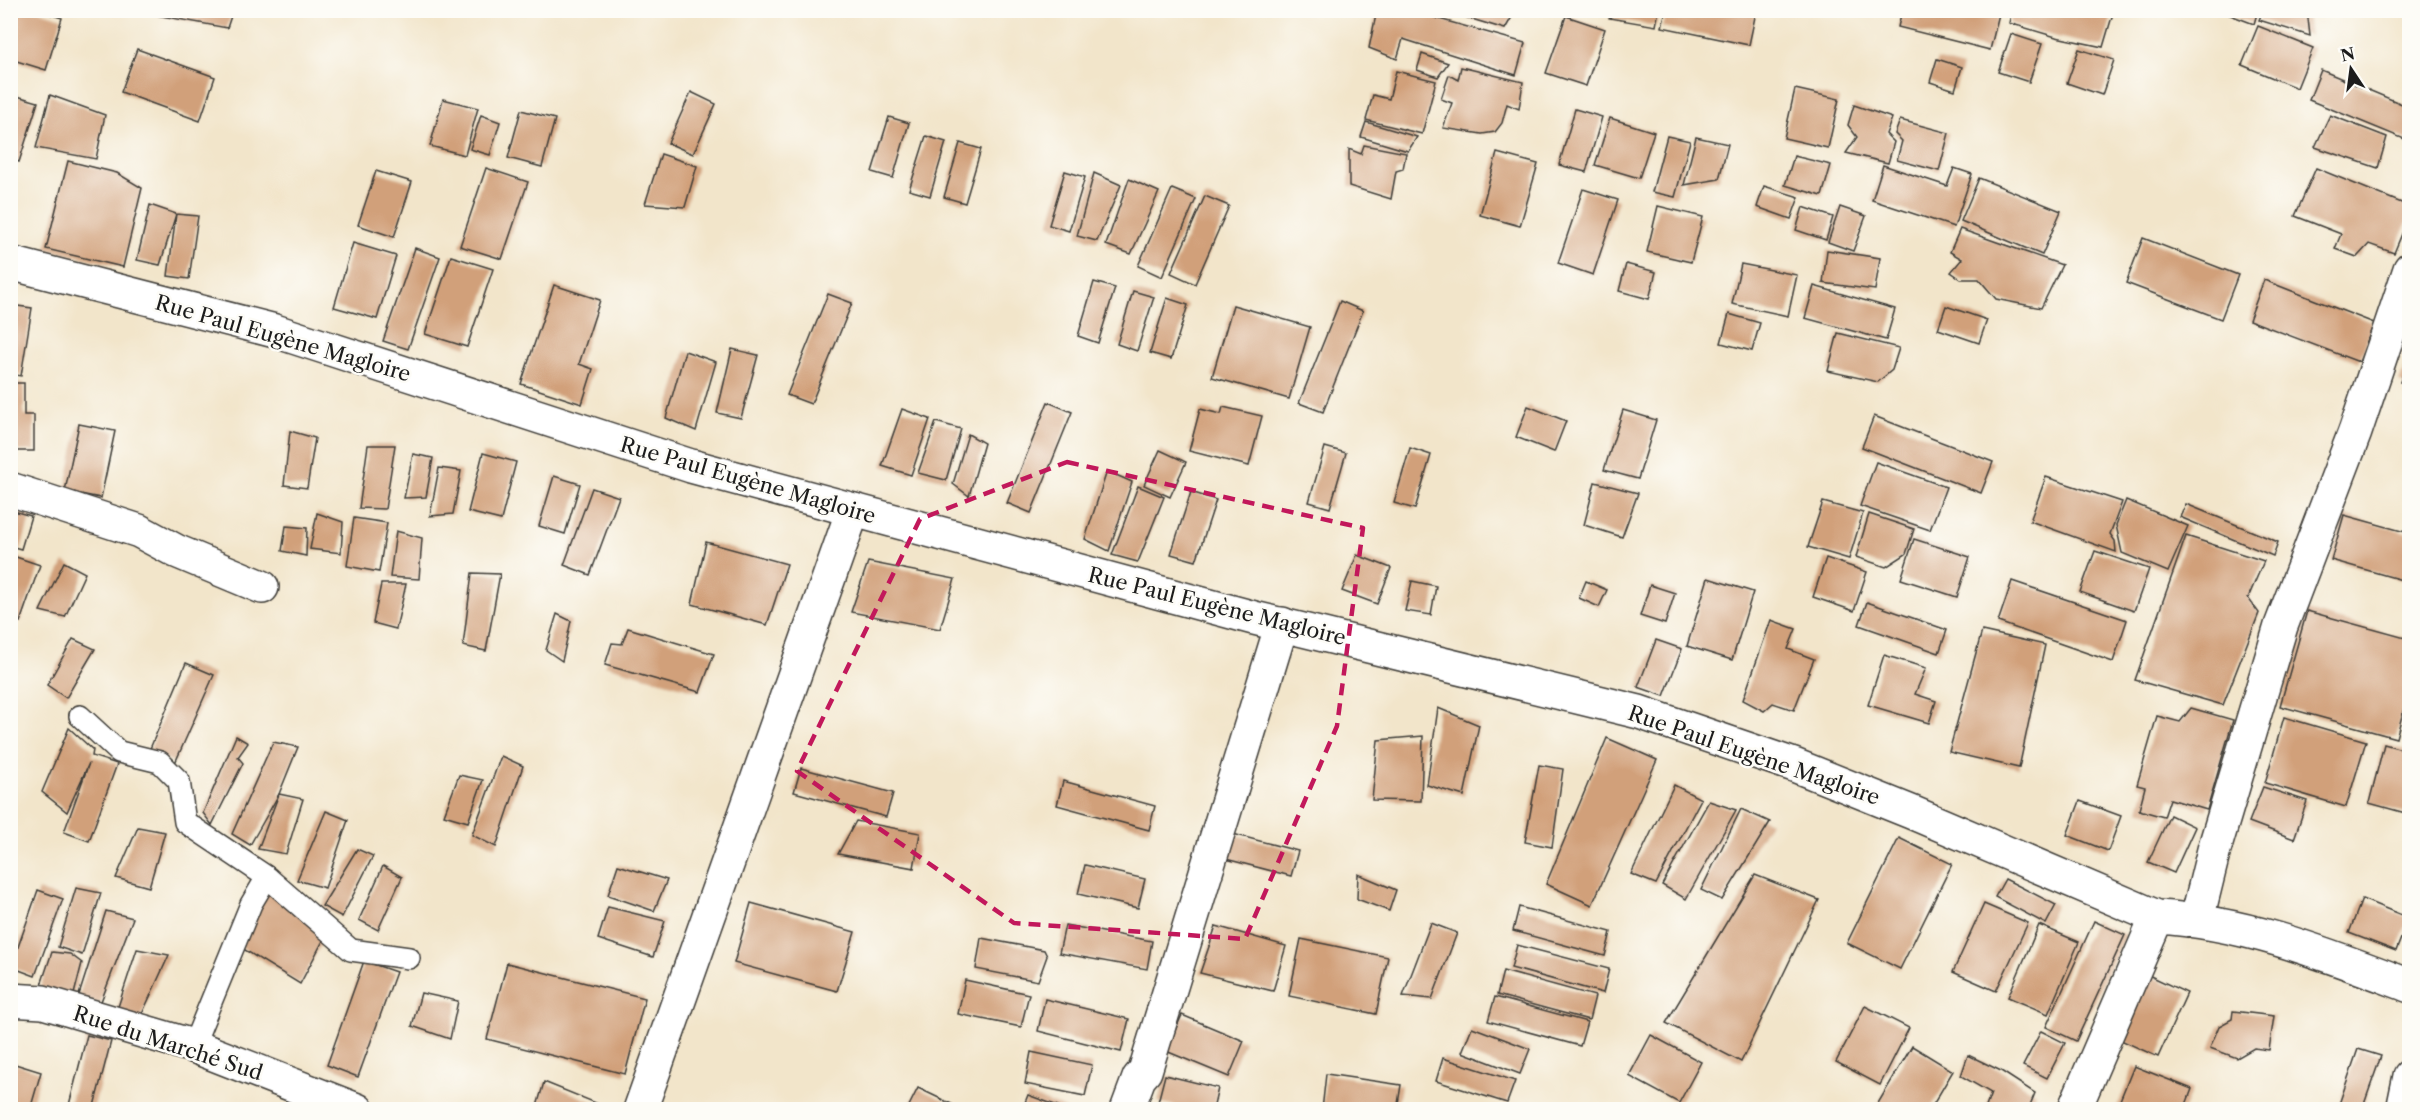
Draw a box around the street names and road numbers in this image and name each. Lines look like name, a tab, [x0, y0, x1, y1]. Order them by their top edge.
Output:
street label: Rue Paul Eugène Magloire	[152, 289, 414, 387]
street label: Rue Paul Eugène Magloire	[617, 431, 879, 529]
street label: Rue Paul Eugène Magloire	[1086, 562, 1348, 650]
street label: Rue Paul Eugène Magloire	[1625, 700, 1883, 810]
street label: Rue du Marché Sud	[70, 1001, 266, 1085]

